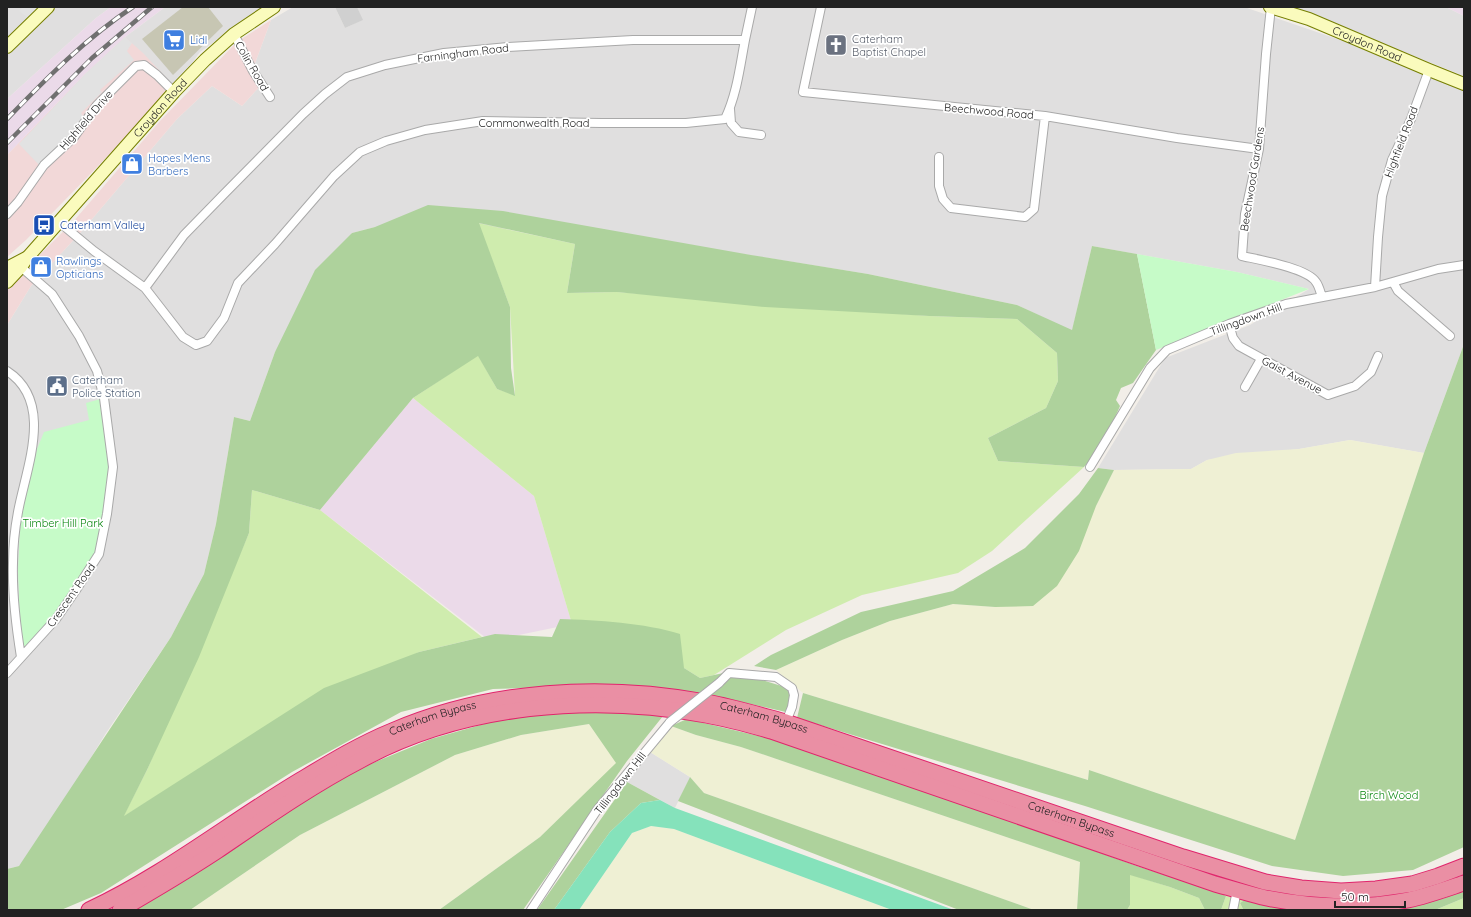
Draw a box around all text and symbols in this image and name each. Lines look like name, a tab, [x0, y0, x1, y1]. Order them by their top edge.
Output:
street label: Croydon Road	[1330, 23, 1404, 65]
supermarket icon: Lidl	[161, 27, 187, 53]
church icon: Caterham Baptist Chapel	[823, 32, 849, 58]
place label: Caterham Baptist Chapel	[852, 32, 926, 59]
place label: Lidl	[190, 33, 207, 47]
street label: Colin Road	[232, 39, 272, 93]
street label: Farningham Road	[416, 40, 510, 66]
street label: Croydon Road	[130, 76, 190, 140]
street label: Highfield Drive	[56, 87, 116, 153]
street label: Beechwood Road	[944, 100, 1034, 122]
street label: Highfield Road	[1381, 104, 1421, 180]
street label: Commonwealth Road	[479, 116, 589, 130]
street label: Beechwood Gardens	[1237, 126, 1267, 232]
shop icon: Hopes Mens Barbers	[119, 151, 145, 177]
place label: Hopes Mens Barbers	[148, 151, 210, 178]
bus stop icon: Caterham Valley	[31, 212, 57, 238]
place label: Caterham Valley	[60, 218, 145, 232]
shop icon: Rawlings Opticians	[28, 254, 54, 280]
place label: Rawlings Opticians	[56, 254, 103, 281]
street label: Tillingdown Hill	[1208, 299, 1284, 339]
street label: Gaist Avenue	[1259, 353, 1325, 397]
public building icon: Caterham Police Station	[44, 373, 70, 399]
place label: Caterham Police Station	[72, 373, 141, 400]
park label: Timber Hill Park	[23, 516, 103, 530]
street label: Crescent Road	[44, 560, 98, 630]
street label: Caterham Bypass	[387, 697, 477, 739]
street label: Caterham Bypass	[718, 698, 810, 736]
street label: Tillingdown Hill	[591, 749, 649, 817]
park label: Birch Wood	[1360, 788, 1418, 802]
street label: Caterham Bypass	[1026, 798, 1117, 840]
scale bar	[1335, 883, 1405, 909]
text: 50 m	[1341, 889, 1369, 904]

